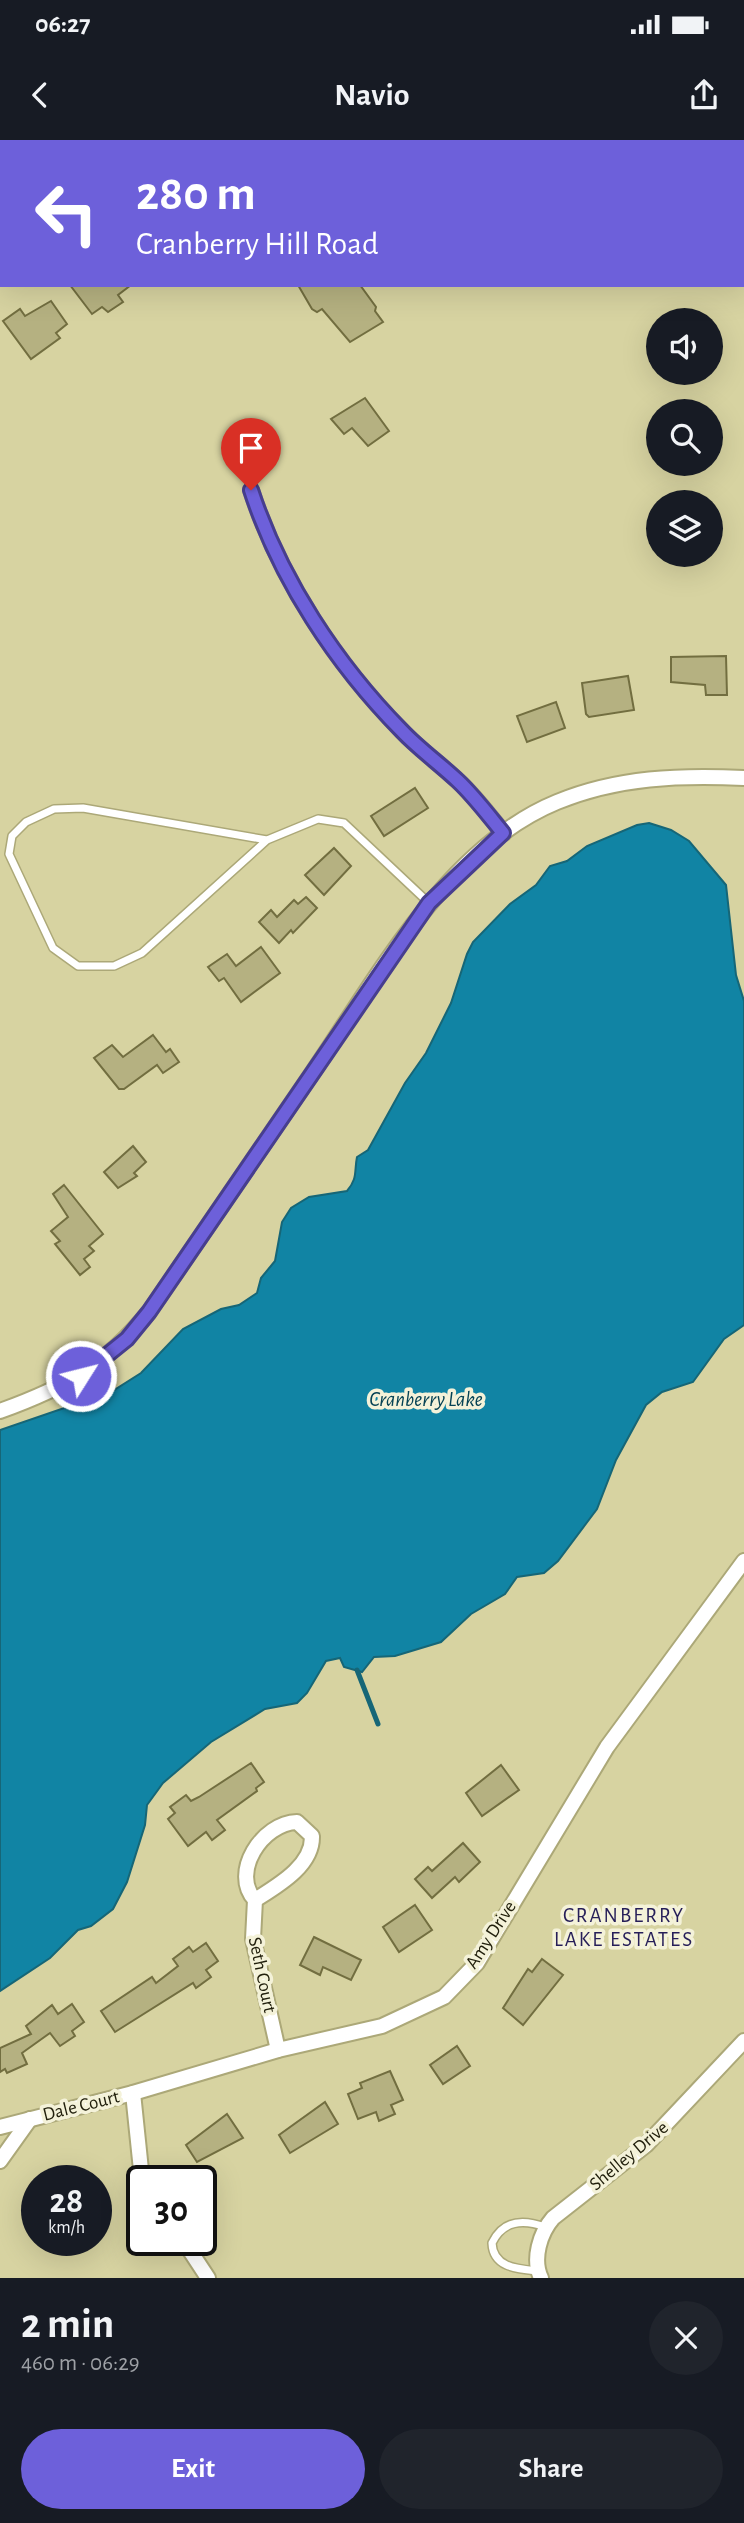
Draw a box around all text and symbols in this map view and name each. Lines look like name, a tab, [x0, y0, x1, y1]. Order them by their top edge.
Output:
text: 06:27	[35, 11, 91, 37]
icon: back	[21, 76, 59, 114]
icon: share	[685, 76, 723, 114]
text: Navio	[334, 79, 410, 111]
icon: left	[21, 168, 112, 259]
text: 280 m	[136, 170, 256, 219]
text: Cranberry Hill Road	[136, 228, 379, 260]
map controls	[646, 308, 723, 567]
button: sound	[646, 308, 723, 385]
button: search	[646, 399, 723, 476]
pin	[221, 418, 281, 490]
icon: arrive	[232, 429, 270, 467]
button: layers	[646, 490, 723, 567]
position arrow	[44, 1339, 118, 1413]
water label: Cranberry Lake	[369, 1389, 483, 1410]
street label: Amy Drive	[462, 1898, 520, 1972]
district label: CRANBERRY LAKE ESTATES	[554, 1905, 694, 1950]
street label: Seth Court	[245, 1935, 279, 2015]
street label: Dale Court	[41, 2087, 121, 2125]
street label: Shelley Drive	[586, 2118, 672, 2194]
speed limit sign: 30	[126, 2165, 217, 2256]
text: 28	[50, 2184, 83, 2219]
text: km/h	[48, 2219, 85, 2237]
button: close	[649, 2301, 723, 2375]
text: 2 min	[21, 2303, 114, 2345]
text: 460 m · 06:29	[21, 2352, 140, 2375]
button: Exit	[21, 2429, 365, 2509]
button: Share	[379, 2429, 723, 2509]

